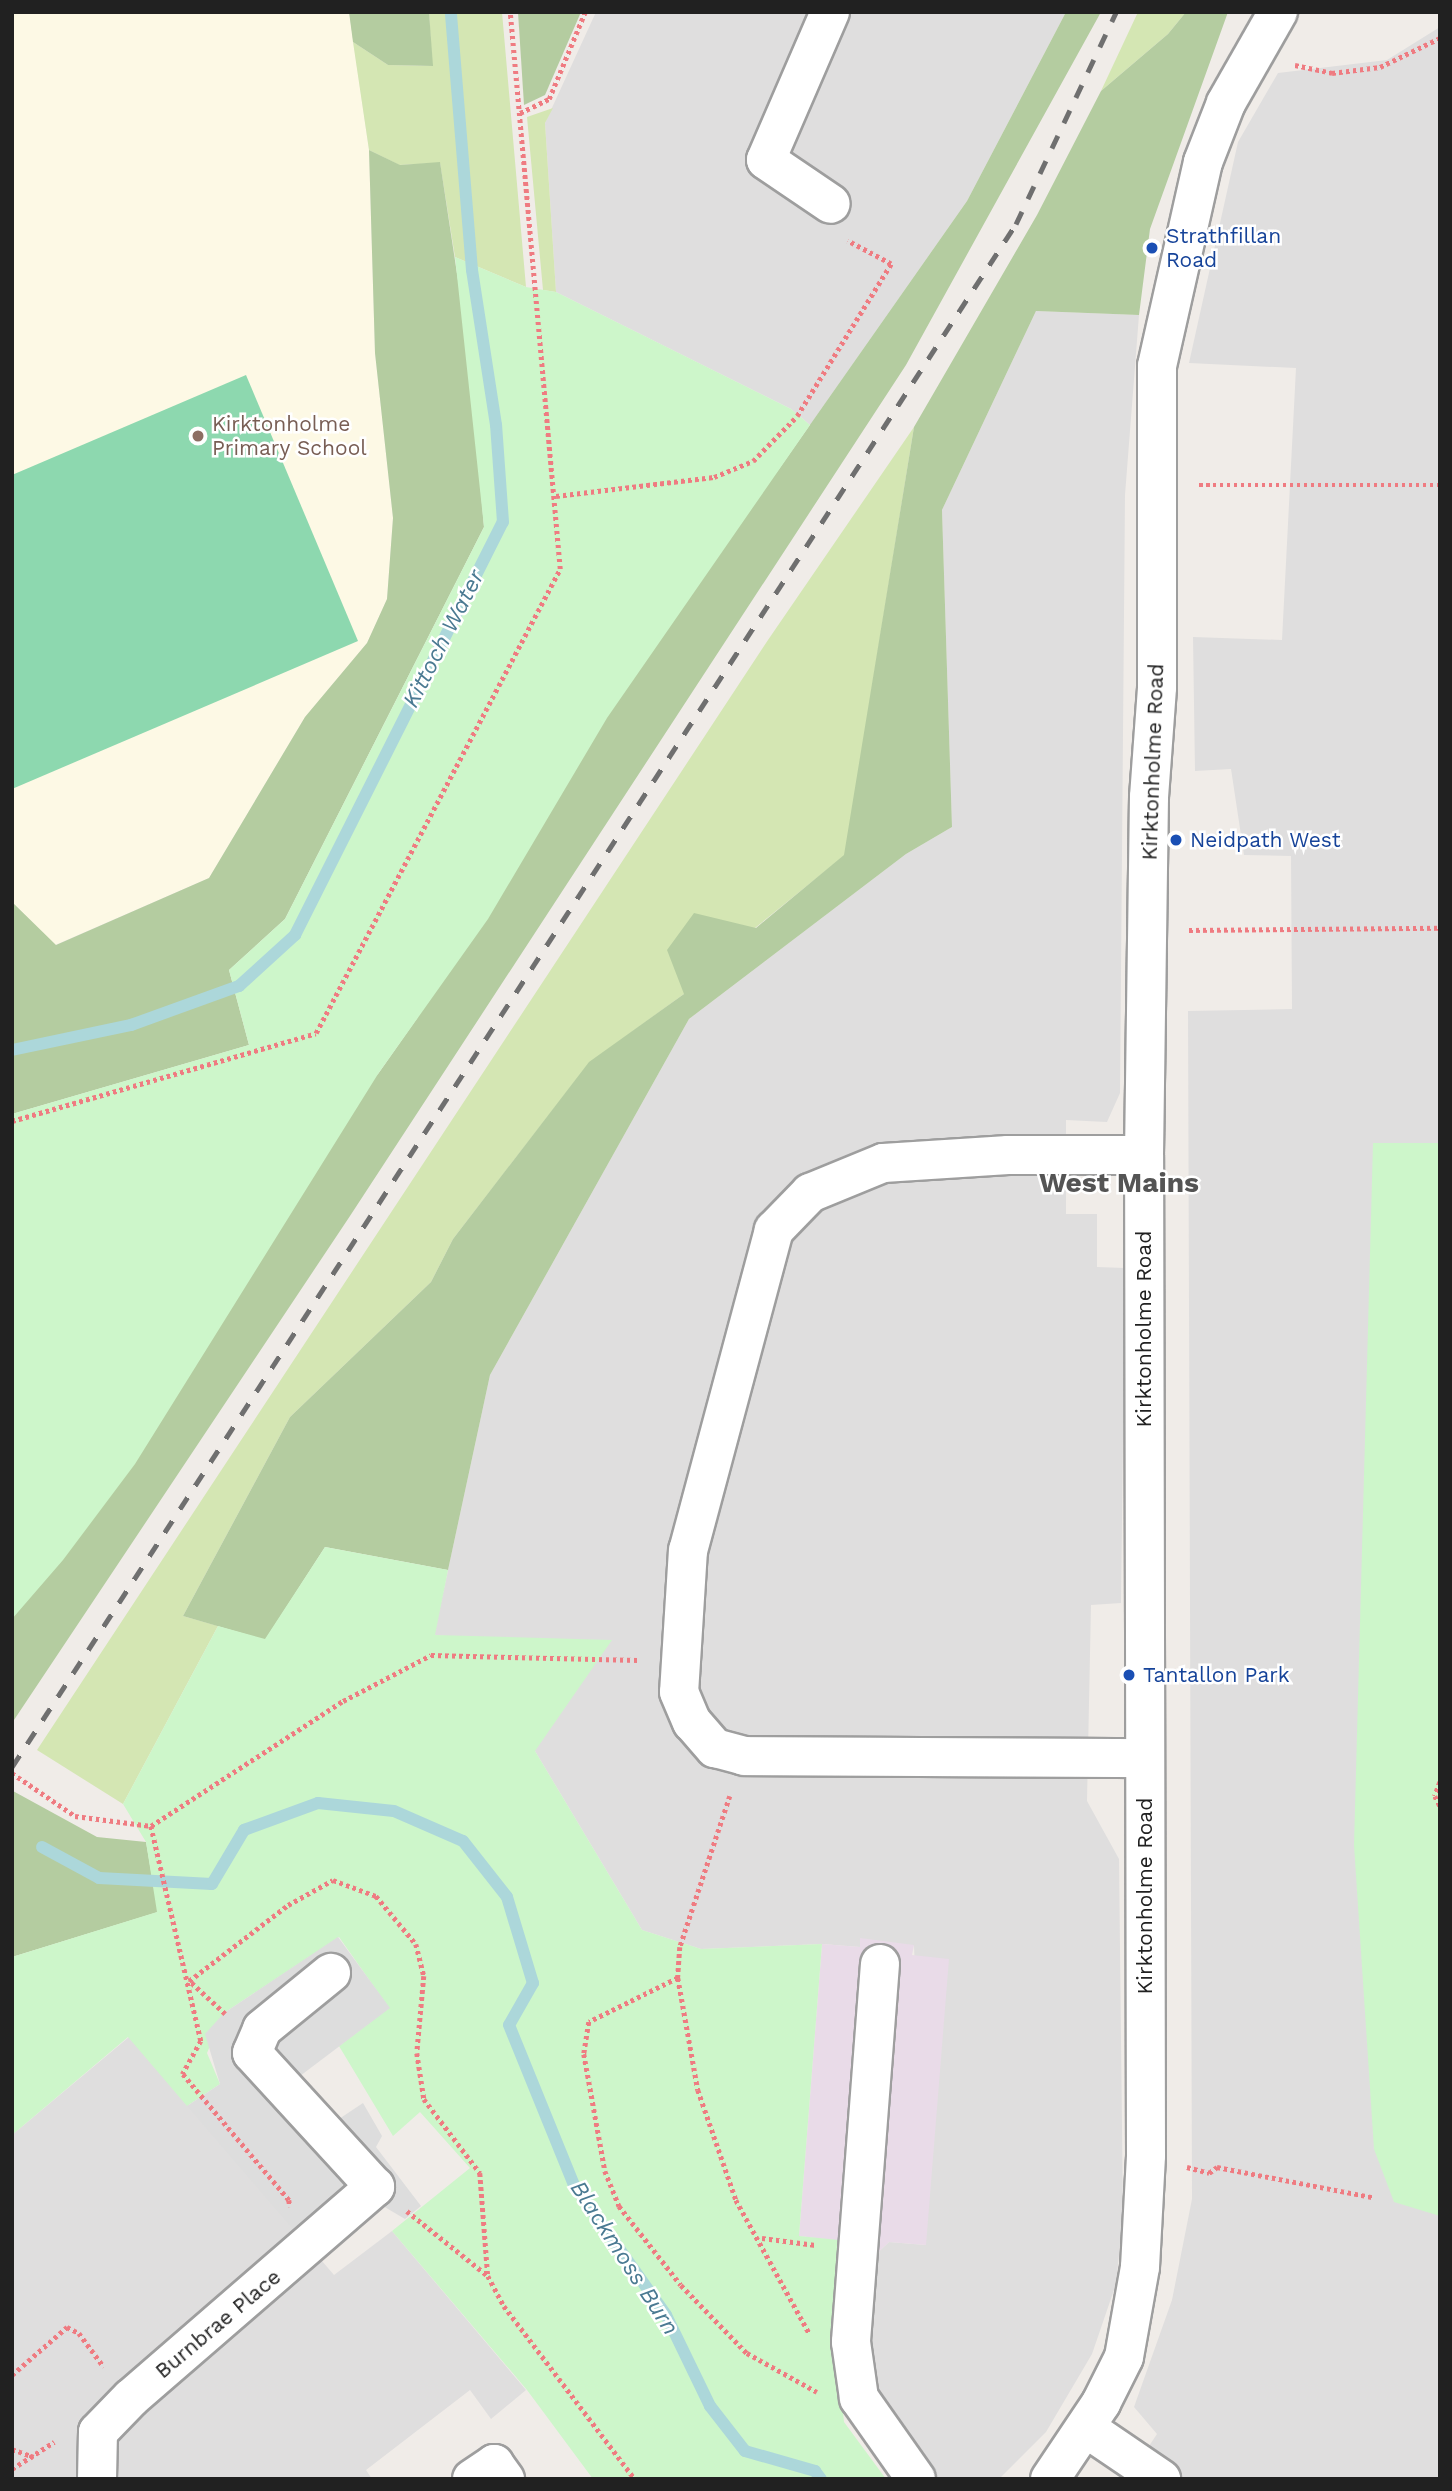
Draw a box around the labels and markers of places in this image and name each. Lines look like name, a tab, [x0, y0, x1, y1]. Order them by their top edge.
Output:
place label: Strathfillan Road	[1166, 223, 1281, 273]
marker: Strathfillan Road	[1144, 240, 1160, 256]
place label: Kirktonholme Primary School	[212, 411, 367, 461]
marker: Kirktonholme Primary School	[190, 428, 206, 444]
place label: Neidpath West	[1190, 827, 1341, 853]
marker: Neidpath West	[1168, 832, 1184, 848]
place label: Tantallon Park	[1143, 1662, 1290, 1688]
marker: Tantallon Park	[1121, 1667, 1137, 1683]

